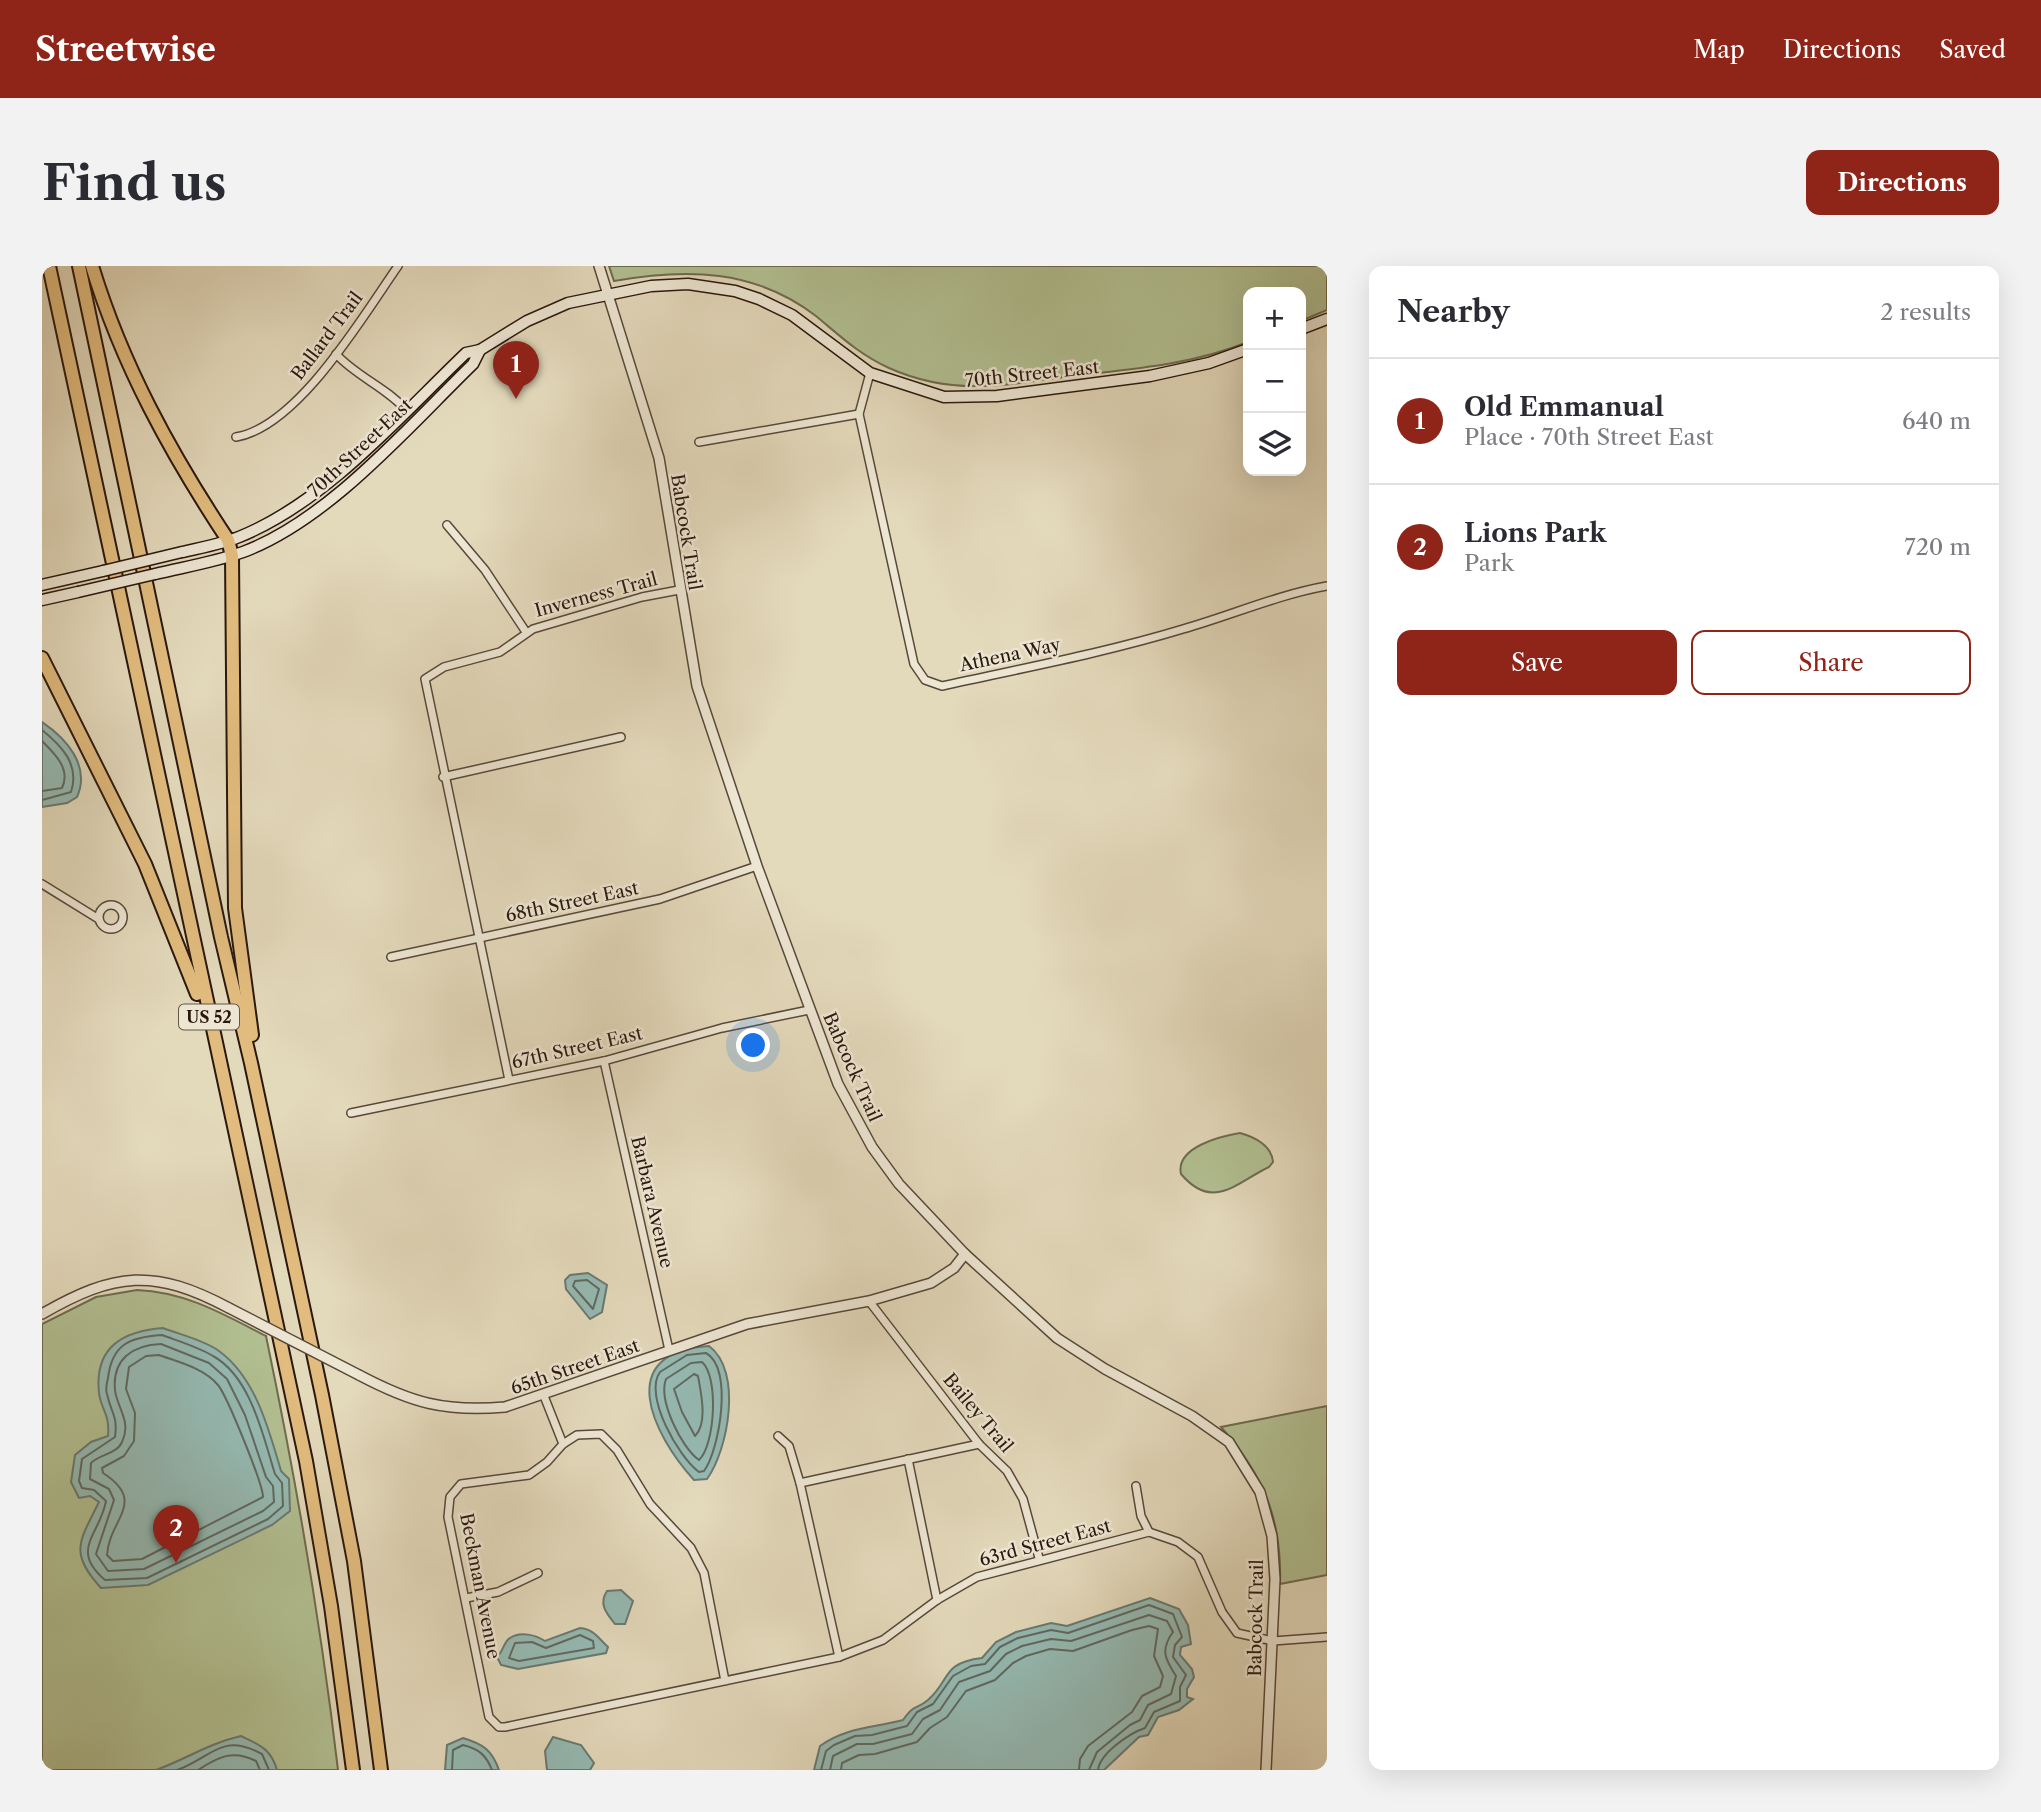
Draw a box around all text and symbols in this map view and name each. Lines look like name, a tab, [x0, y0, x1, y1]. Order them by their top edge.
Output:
text: Streetwise	[35, 29, 216, 70]
text: Map	[1693, 35, 1745, 64]
text: Directions	[1783, 35, 1901, 64]
text: Saved	[1939, 35, 2006, 64]
button: Directions	[1806, 150, 1999, 215]
text: Find us	[42, 152, 226, 213]
street label: Ballard Trail	[287, 287, 367, 385]
map controls	[1243, 287, 1306, 476]
button: +	[1243, 287, 1306, 350]
text: Nearby	[1397, 293, 1510, 330]
text: 2 results	[1880, 298, 1971, 326]
pin: 1	[493, 341, 539, 399]
button: −	[1243, 350, 1306, 413]
street label: 70th Street East	[964, 356, 1101, 392]
text: Old Emmanual	[1464, 391, 1664, 423]
street label: 70th Street East	[303, 394, 417, 502]
text: 1	[1415, 407, 1425, 435]
text: 640 m	[1902, 407, 1971, 435]
button: layers	[1243, 413, 1306, 476]
text: Place · 70th Street East	[1464, 423, 1714, 451]
street label: Babcock Trail	[666, 472, 706, 592]
text: Lions Park	[1464, 517, 1606, 549]
text: 2	[1413, 533, 1427, 561]
text: 720 m	[1904, 533, 1971, 561]
text: Park	[1464, 549, 1514, 577]
street label: Inverness Trail	[532, 568, 660, 622]
button: Save	[1397, 630, 1677, 695]
button: Share	[1691, 630, 1971, 695]
street label: Athena Way	[957, 633, 1063, 677]
street label: 68th Street East	[503, 877, 641, 927]
road number: US 52	[179, 1004, 239, 1030]
street label: Babcock Trail	[818, 1009, 886, 1125]
street label: 67th Street East	[510, 1022, 645, 1074]
your location	[736, 1028, 770, 1062]
street label: Barbara Avenue	[626, 1134, 678, 1270]
street label: 65th Street East	[508, 1334, 643, 1399]
street label: Bailey Trail	[939, 1369, 1017, 1457]
pin: 2	[153, 1505, 199, 1563]
street label: Beckman Avenue	[455, 1511, 505, 1661]
street label: 63rd Street East	[977, 1515, 1114, 1571]
street label: Babcock Trail	[1244, 1559, 1268, 1677]

